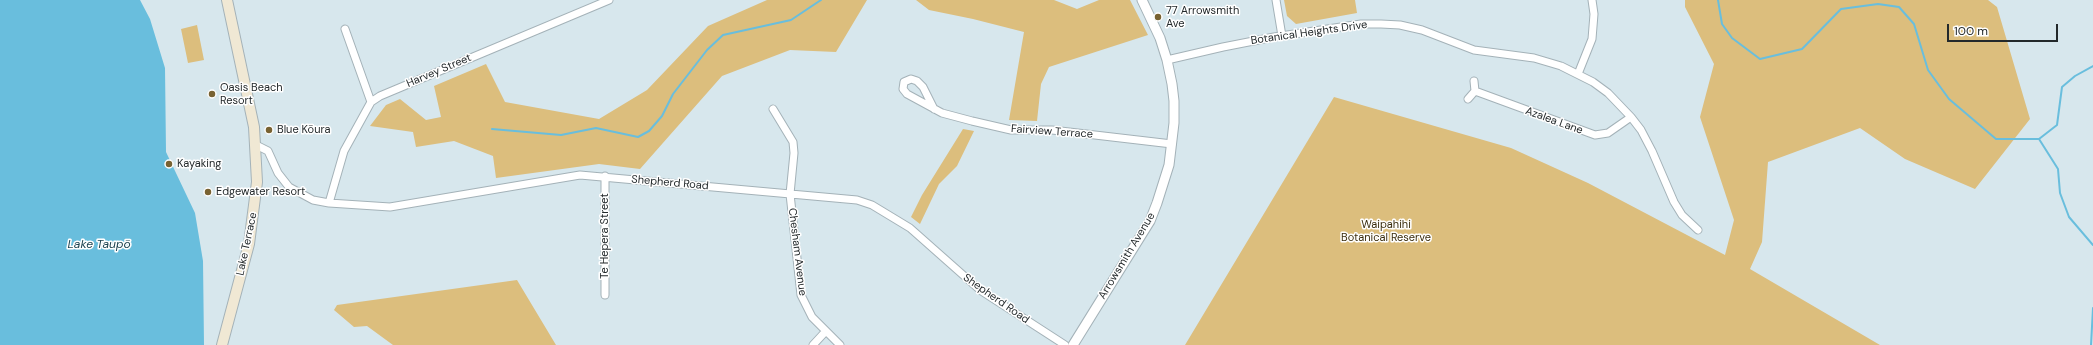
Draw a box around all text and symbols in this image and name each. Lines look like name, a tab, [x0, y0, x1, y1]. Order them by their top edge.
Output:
place label: 77 Arrowsmith Ave	[1166, 4, 1239, 30]
marker: 77 Arrowsmith Ave	[1153, 12, 1163, 22]
scale bar	[1949, 16, 2060, 42]
street label: Botanical Heights Drive	[1250, 18, 1368, 48]
text: 100 m	[1954, 23, 1988, 39]
street label: Harvey Street	[405, 51, 473, 91]
place label: Oasis Beach Resort	[220, 81, 283, 107]
marker: Oasis Beach Resort	[207, 89, 217, 99]
street label: Azalea Lane	[1523, 104, 1585, 138]
place label: Blue Kōura	[277, 123, 331, 137]
street label: Fairview Terrace	[1011, 123, 1093, 141]
marker: Blue Kōura	[264, 125, 274, 135]
place label: Kayaking	[177, 157, 221, 171]
marker: Kayaking	[164, 159, 174, 169]
street label: Shepherd Road	[631, 173, 709, 193]
place label: Edgewater Resort	[216, 185, 305, 199]
marker: Edgewater Resort	[203, 187, 213, 197]
street label: Te Hepera Street	[598, 193, 612, 279]
street label: Chesham Avenue	[785, 207, 809, 297]
street label: Arrowsmith Avenue	[1096, 210, 1158, 302]
street label: Lake Terrace	[234, 211, 260, 277]
park label: Waipahihi Botanical Reserve	[1341, 218, 1431, 244]
water label: Lake Taupō	[67, 238, 131, 252]
street label: Shepherd Road	[960, 271, 1032, 327]

